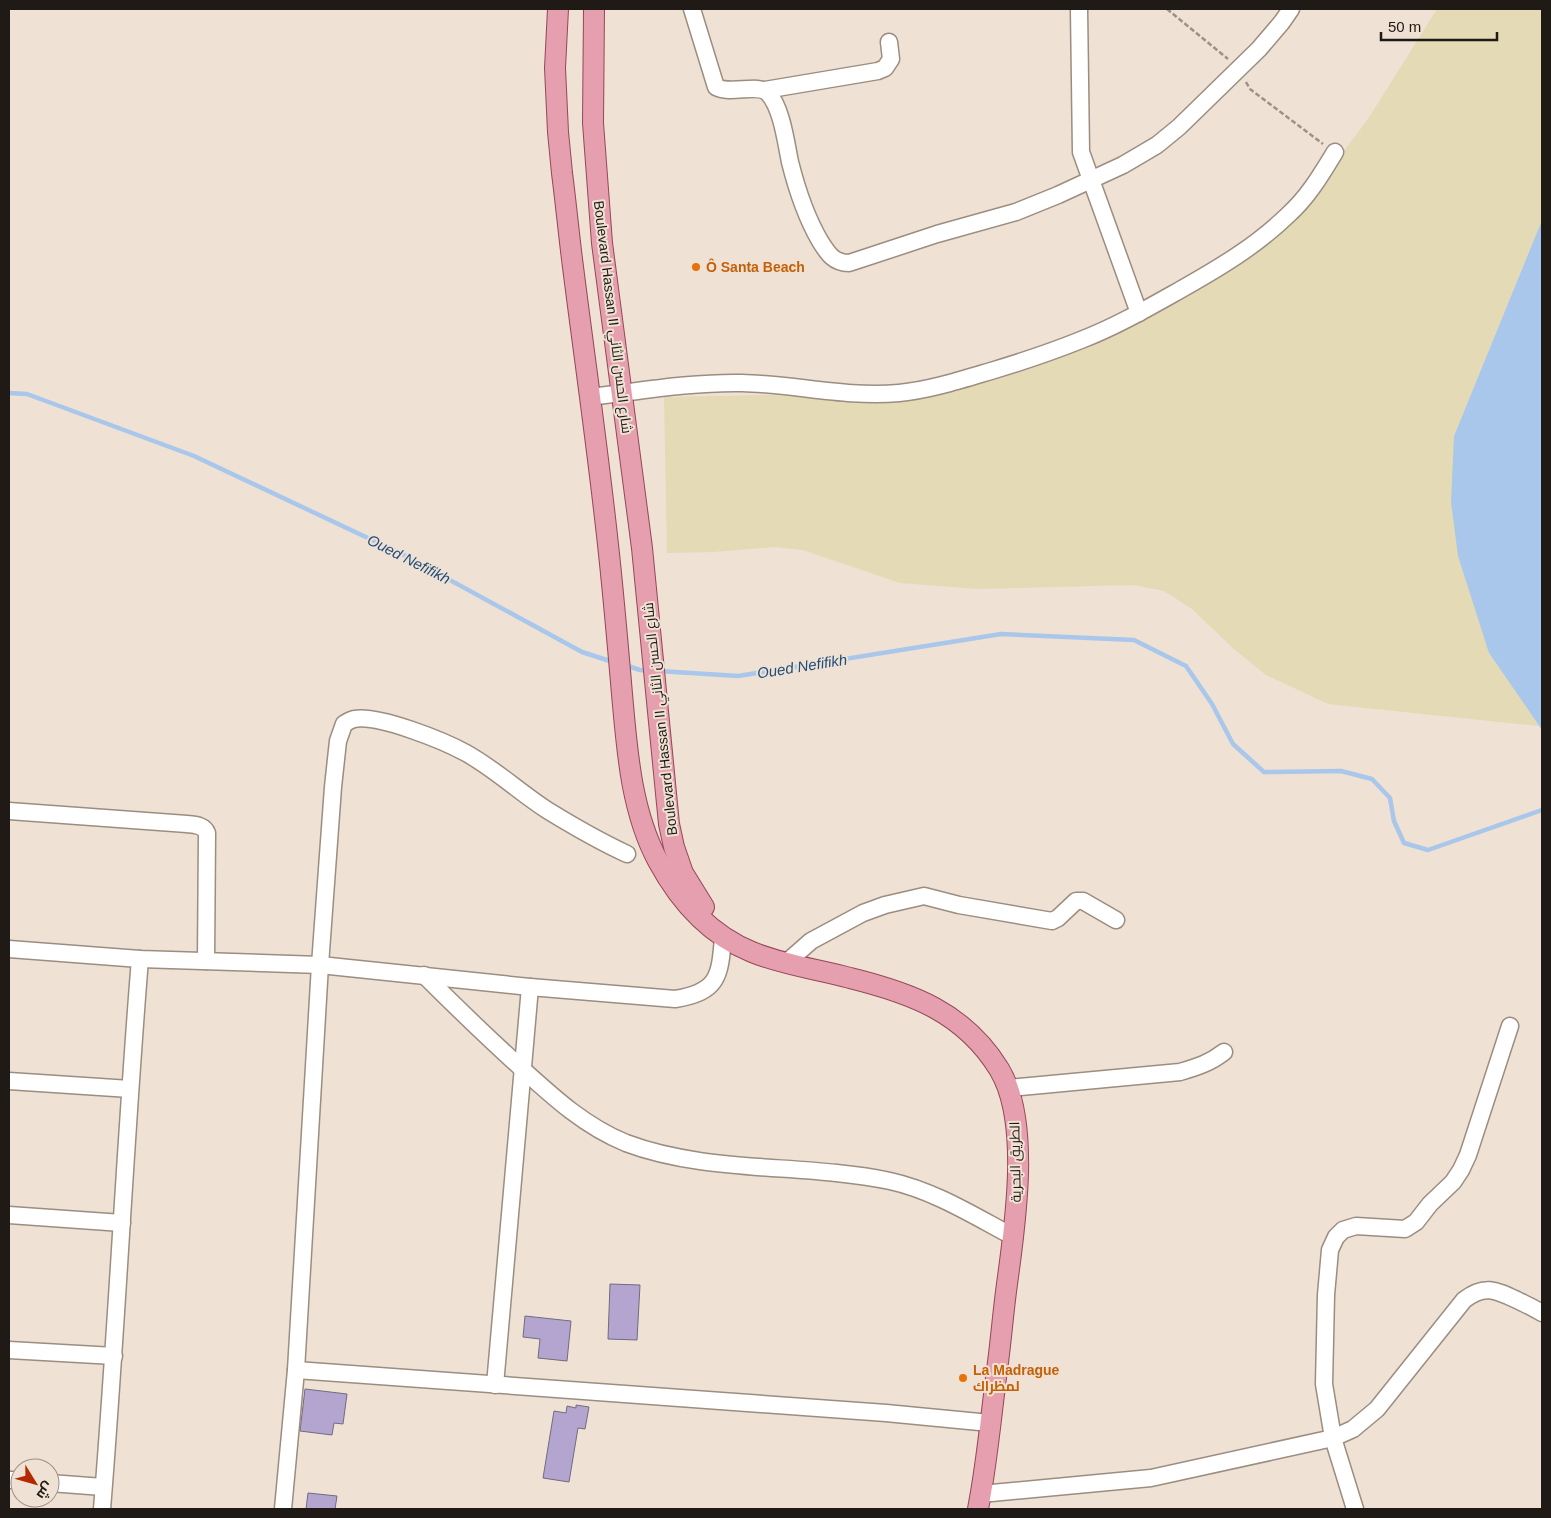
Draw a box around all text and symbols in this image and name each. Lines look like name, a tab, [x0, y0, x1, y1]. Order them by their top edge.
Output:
scale bar	[1381, 10, 1497, 42]
text: 50 m	[1388, 18, 1421, 35]
street label: Boulevard Hassan II شارع الحسن الثاني	[587, 200, 635, 435]
place label: Ô Santa Beach	[706, 258, 805, 275]
marker: Ô Santa Beach	[690, 261, 702, 273]
water label: Oued Nefifikh	[365, 531, 453, 587]
street label: Boulevard Hassan II شارع الحسن الثاني	[640, 601, 684, 836]
water label: Oued Nefifikh	[756, 650, 848, 682]
street label: الطريق البحرية	[1006, 1121, 1025, 1203]
place label: La Madrague لمظراك	[973, 1362, 1060, 1395]
marker: La Madrague لمظراك	[957, 1372, 969, 1384]
north arrow	[10, 1458, 60, 1508]
text: ش	[33, 1478, 57, 1503]

